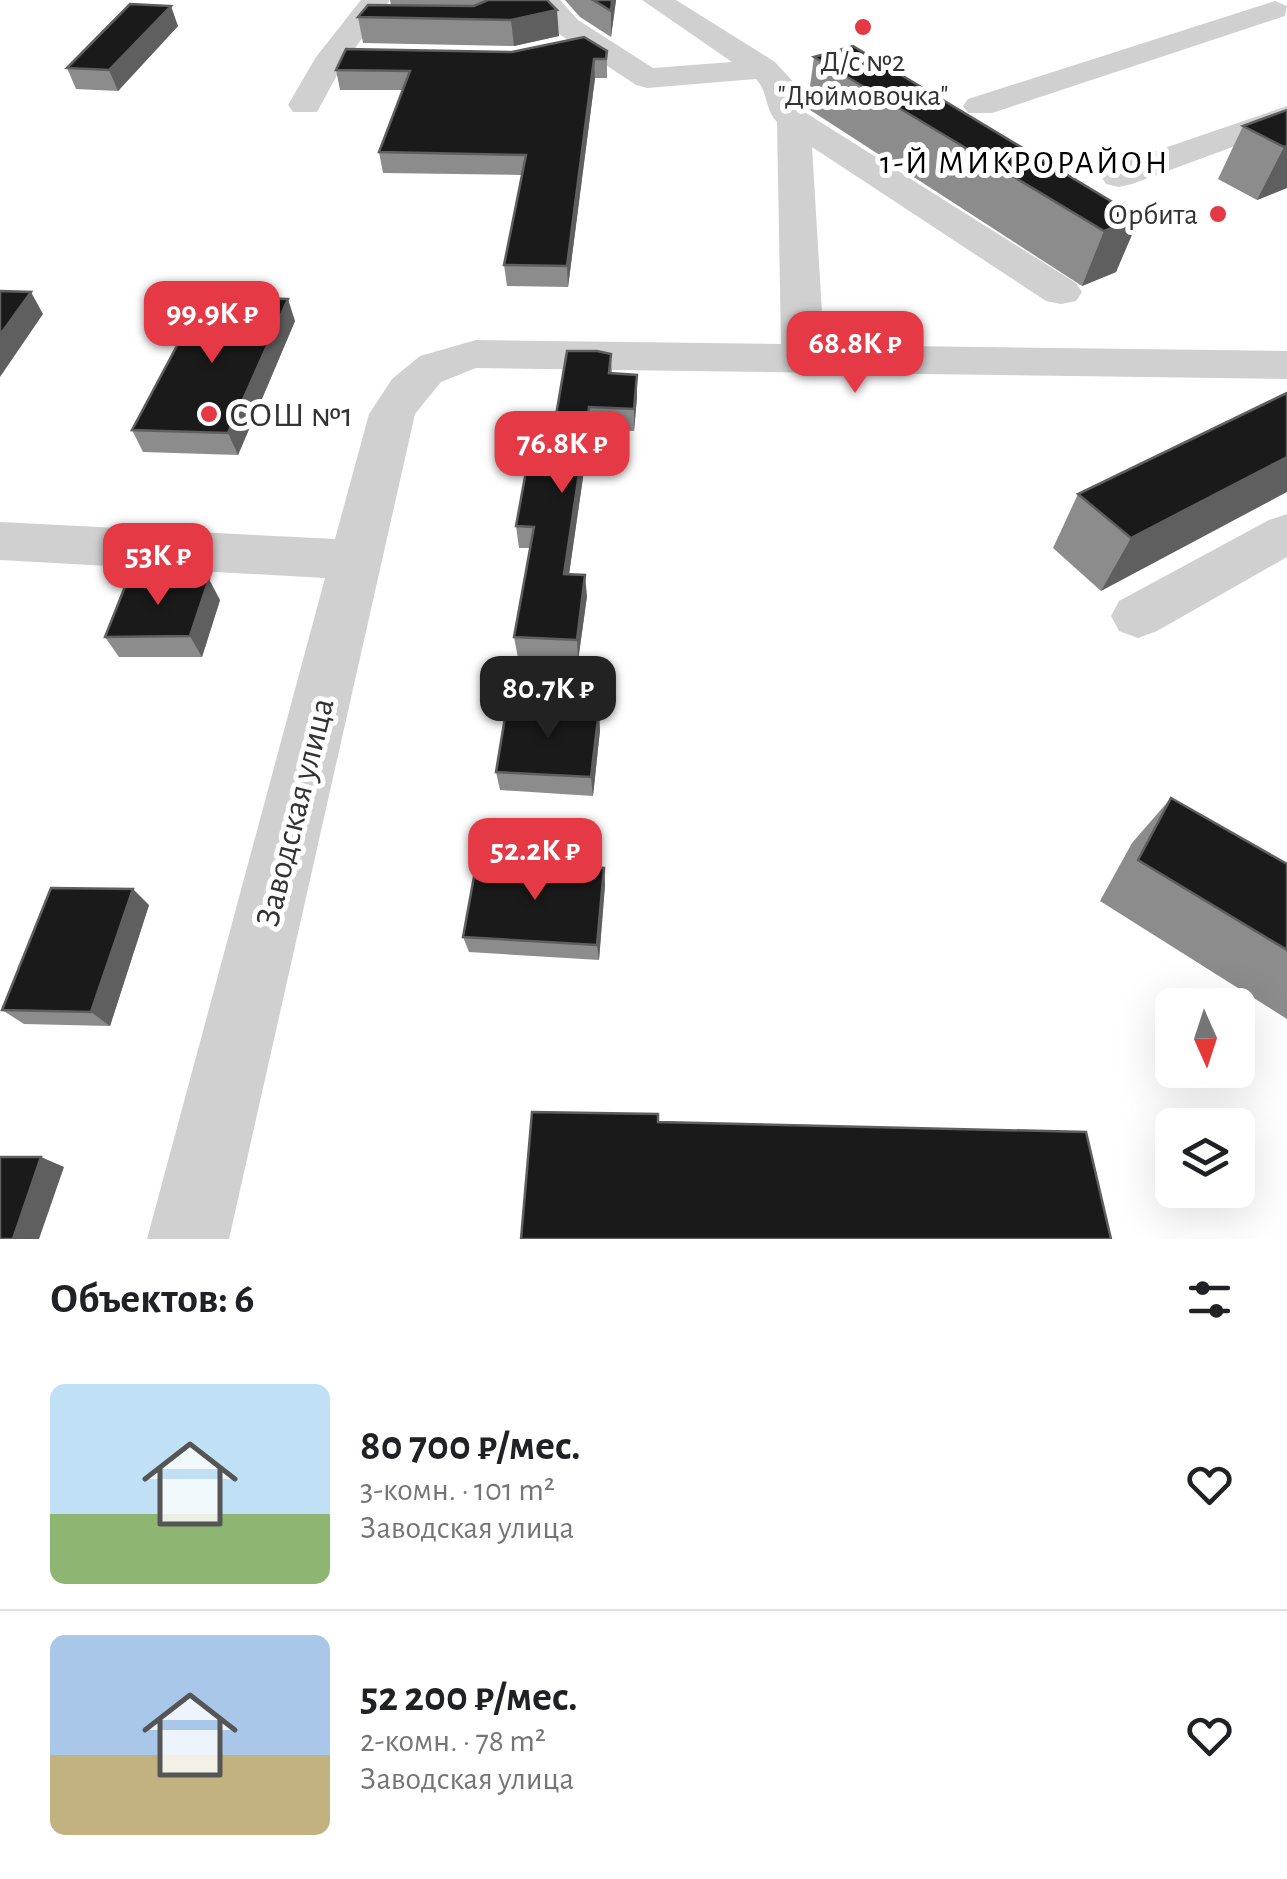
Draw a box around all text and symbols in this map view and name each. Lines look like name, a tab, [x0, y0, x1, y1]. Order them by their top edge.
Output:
marker: Д/с №2 "Дюймовочка"	[852, 16, 874, 38]
place label: Д/с №2 "Дюймовочка"	[777, 47, 949, 111]
district label: 1-Й МИКРОРАЙОН	[880, 147, 1170, 179]
place label: Орбита	[1108, 200, 1198, 230]
marker: Орбита	[1207, 203, 1229, 225]
pin: 99.9K ₽	[120, 281, 304, 366]
text: 99.9K ₽	[166, 297, 258, 329]
pin: 68.8K ₽	[763, 311, 947, 396]
text: 68.8K ₽	[809, 327, 901, 359]
place label: СОШ №1	[229, 398, 353, 433]
marker: СОШ №1	[198, 403, 220, 425]
pin: 76.8K ₽	[470, 411, 654, 496]
text: 76.8K ₽	[517, 427, 607, 459]
pin: 53K ₽	[88, 523, 228, 608]
text: 53K ₽	[125, 539, 191, 571]
pin: 80.7K ₽	[456, 656, 640, 741]
text: 80.7K ₽	[502, 672, 594, 704]
street label: Заводская улица	[250, 694, 341, 930]
pin: 52.2K ₽	[443, 818, 627, 903]
text: 52.2K ₽	[490, 834, 580, 866]
north arrow	[1155, 988, 1255, 1088]
map controls	[1155, 988, 1255, 1208]
button: layers	[1155, 1108, 1255, 1208]
icon: filters	[1182, 1272, 1237, 1327]
text: Объектов: 6	[50, 1278, 254, 1320]
icon: home	[130, 1424, 250, 1544]
text: 80 700 ₽/мес.	[360, 1425, 581, 1467]
icon: heart	[1182, 1457, 1237, 1512]
text: 3-комн. · 101 m²	[360, 1474, 555, 1506]
text: Заводская улица	[360, 1512, 574, 1544]
icon: home	[130, 1675, 250, 1795]
text: 52 200 ₽/мес.	[360, 1676, 578, 1718]
icon: heart	[1182, 1708, 1237, 1763]
text: 2-комн. · 78 m²	[360, 1725, 546, 1757]
text: Заводская улица	[360, 1763, 574, 1795]

